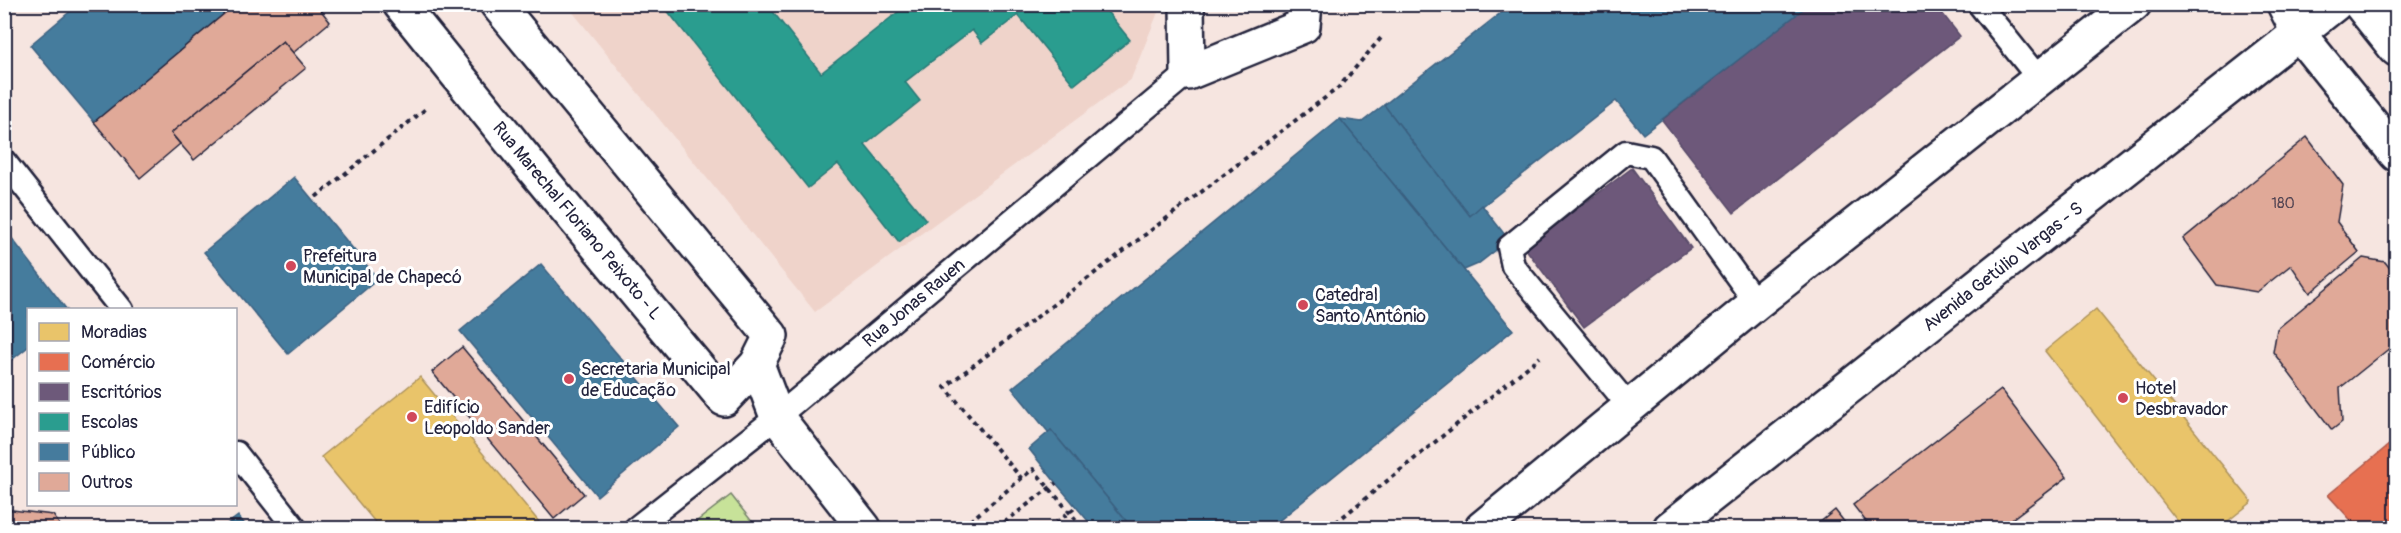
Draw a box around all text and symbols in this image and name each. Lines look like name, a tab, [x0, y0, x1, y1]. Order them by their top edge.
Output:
street label: Rua Marechal Floriano Peixoto - L	[487, 117, 667, 325]
house number: 180	[2271, 194, 2295, 213]
street label: Avenida Getúlio Vargas - S	[1918, 197, 2088, 337]
place label: Prefeitura Municipal de Chapecó	[303, 245, 462, 289]
street label: Rua Jonas Rauen	[858, 254, 970, 352]
marker: Prefeitura Municipal de Chapecó	[284, 259, 298, 273]
place label: Catedral Santo Antônio	[1315, 284, 1426, 328]
marker: Catedral Santo Antônio	[1296, 298, 1310, 312]
legend	[27, 308, 237, 506]
text: Moradias	[81, 321, 147, 344]
text: Comércio	[81, 351, 156, 374]
place label: Secretaria Municipal de Educação	[581, 358, 731, 402]
marker: Secretaria Municipal de Educação	[562, 372, 576, 386]
place label: Hotel Desbravador	[2135, 377, 2228, 421]
text: Escritórios	[81, 381, 162, 404]
marker: Hotel Desbravador	[2116, 391, 2130, 405]
place label: Edifício Leopoldo Sander	[424, 396, 551, 440]
marker: Edifício Leopoldo Sander	[405, 410, 419, 424]
text: Escolas	[81, 411, 138, 434]
text: Público	[81, 441, 136, 464]
text: Outros	[81, 471, 133, 494]

